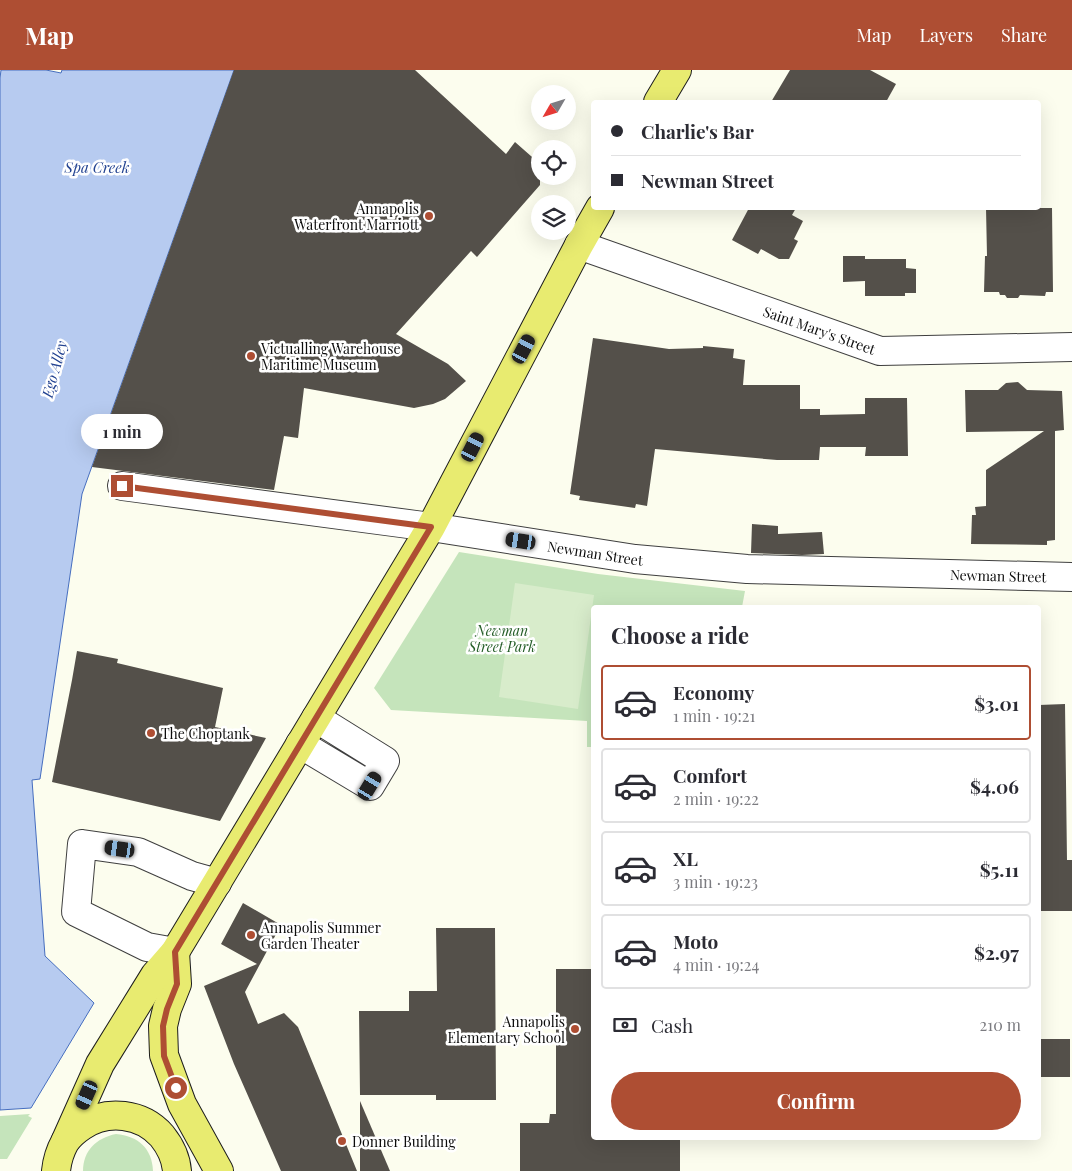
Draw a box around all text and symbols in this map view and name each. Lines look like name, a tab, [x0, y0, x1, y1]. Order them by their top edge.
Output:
text: Map	[25, 19, 74, 51]
text: Map	[856, 23, 891, 47]
text: Layers	[919, 23, 973, 47]
text: Share	[1001, 23, 1047, 47]
north arrow	[531, 85, 576, 130]
map controls	[531, 85, 576, 240]
text: Charlie's Bar	[641, 118, 754, 144]
button: locate	[531, 140, 576, 185]
water label: Spa Creek	[64, 157, 130, 177]
text: Newman Street	[641, 167, 774, 193]
button: layers	[531, 195, 576, 240]
place label: Annapolis Waterfront Marriott	[293, 199, 420, 234]
marker: Annapolis Waterfront Marriott	[423, 210, 435, 222]
street label: Saint Mary's Street	[761, 301, 879, 359]
car	[510, 332, 537, 366]
water label: Ego Alley	[37, 338, 71, 401]
place label: Victualling Warehouse Maritime Museum	[260, 339, 401, 374]
marker: Victualling Warehouse Maritime Museum	[245, 350, 257, 362]
callout: 1 min	[81, 414, 163, 448]
text: 1 min	[102, 421, 142, 442]
car	[459, 430, 486, 464]
route end	[111, 475, 133, 497]
car	[505, 531, 536, 551]
street label: Newman Street	[546, 536, 645, 569]
street label: Newman Street	[950, 565, 1048, 586]
text: Choose a ride	[611, 620, 749, 650]
park label: Newman Street Park	[467, 621, 536, 656]
text: Economy	[673, 679, 754, 705]
icon: car	[613, 680, 658, 725]
text: $3.01	[974, 690, 1019, 716]
text: 1 min · 19:21	[673, 705, 755, 726]
place label: The Choptank	[161, 724, 250, 743]
marker: The Choptank	[145, 727, 157, 739]
text: Comfort	[673, 762, 747, 788]
icon: car	[613, 763, 658, 808]
car	[355, 769, 384, 803]
text: $4.06	[970, 773, 1019, 799]
text: 2 min · 19:22	[673, 788, 759, 809]
car	[104, 839, 135, 859]
text: XL	[673, 845, 698, 871]
icon: car	[613, 846, 658, 891]
text: $5.11	[980, 856, 1019, 882]
text: 3 min · 19:23	[673, 871, 758, 892]
place label: Annapolis Summer Garden Theater	[260, 918, 382, 953]
text: Moto	[673, 928, 718, 954]
marker: Annapolis Summer Garden Theater	[245, 929, 257, 941]
icon: car	[613, 929, 658, 974]
text: $2.97	[974, 939, 1019, 965]
text: 4 min · 19:24	[673, 954, 759, 975]
icon: cash	[611, 1011, 639, 1039]
place label: Annapolis Elementary School	[448, 1012, 565, 1047]
text: Cash	[651, 1012, 693, 1038]
text: 210 m	[980, 1014, 1021, 1035]
marker: Annapolis Elementary School	[569, 1023, 581, 1035]
button: Confirm	[611, 1072, 1021, 1130]
route start	[165, 1077, 187, 1099]
car	[74, 1078, 99, 1112]
place label: Donner Building	[352, 1132, 456, 1151]
marker: Donner Building	[336, 1135, 348, 1147]

